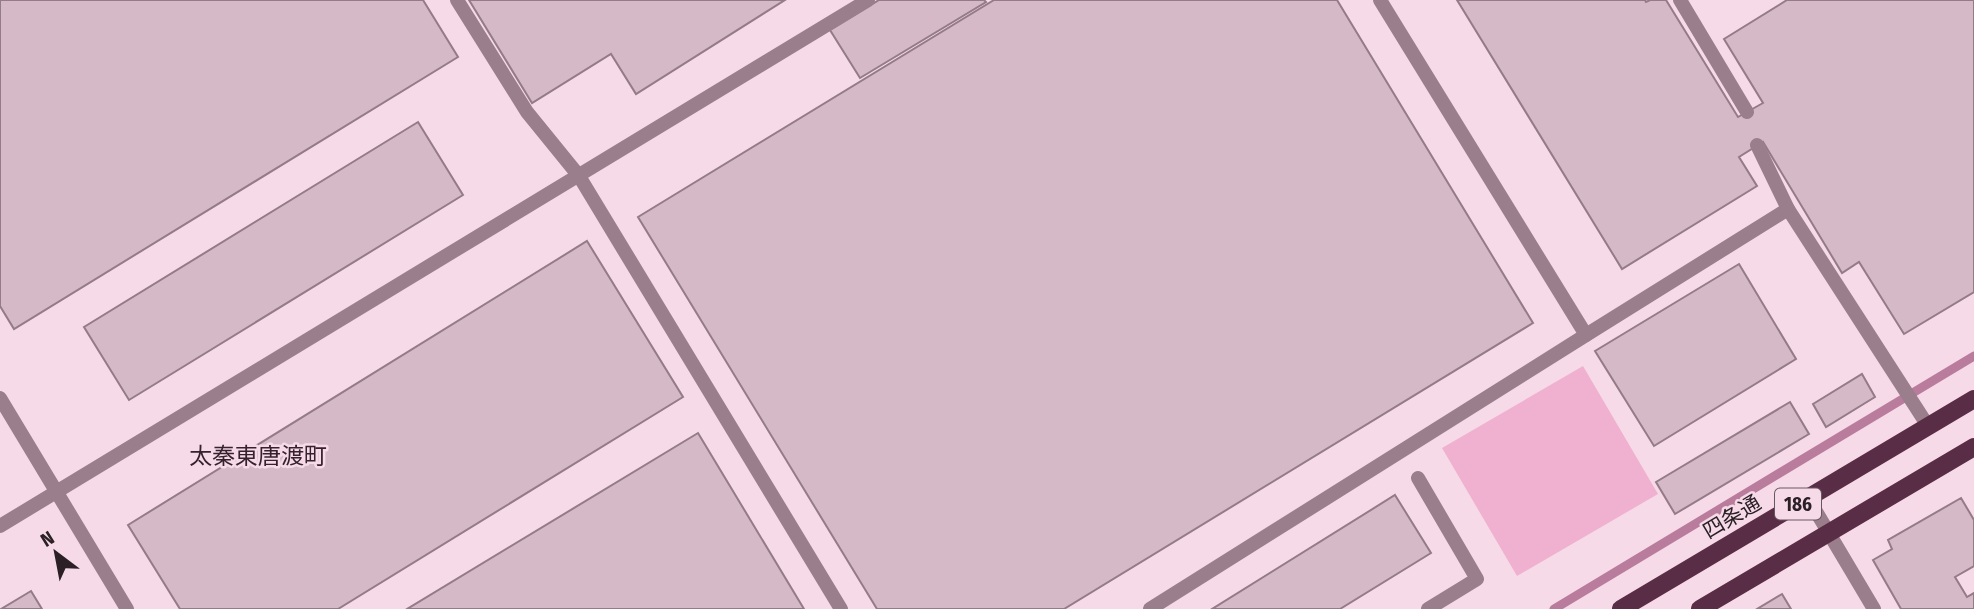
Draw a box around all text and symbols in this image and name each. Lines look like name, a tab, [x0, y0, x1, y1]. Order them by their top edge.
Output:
district label: 太秦東唐渡町	[189, 442, 327, 470]
road number: 186	[1775, 489, 1821, 520]
street label: 四条通	[1698, 490, 1766, 544]
north arrow	[21, 518, 91, 588]
text: N	[36, 526, 58, 552]

